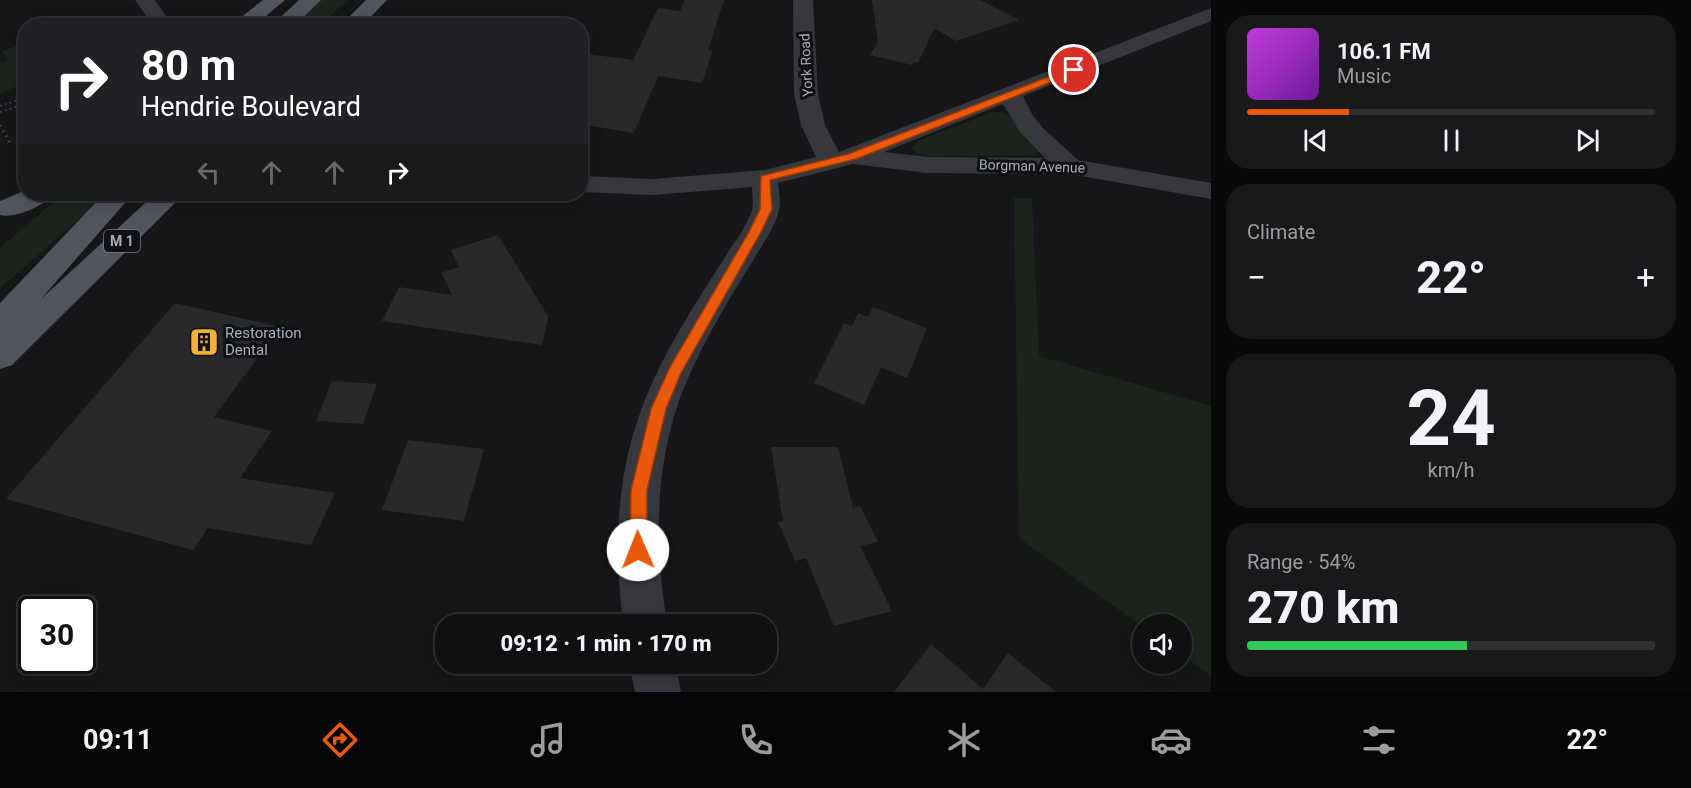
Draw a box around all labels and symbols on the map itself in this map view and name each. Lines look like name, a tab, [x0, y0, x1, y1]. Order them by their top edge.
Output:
street label: York Road	[796, 33, 816, 97]
pin	[1048, 44, 1099, 95]
street label: Borgman Avenue	[979, 156, 1085, 176]
road number: M 1	[104, 230, 140, 252]
place label: Restoration Dental	[225, 324, 302, 359]
building icon: Restoration Dental	[188, 326, 220, 358]
position arrow	[606, 518, 670, 582]
speed limit sign: 30	[18, 596, 96, 674]

